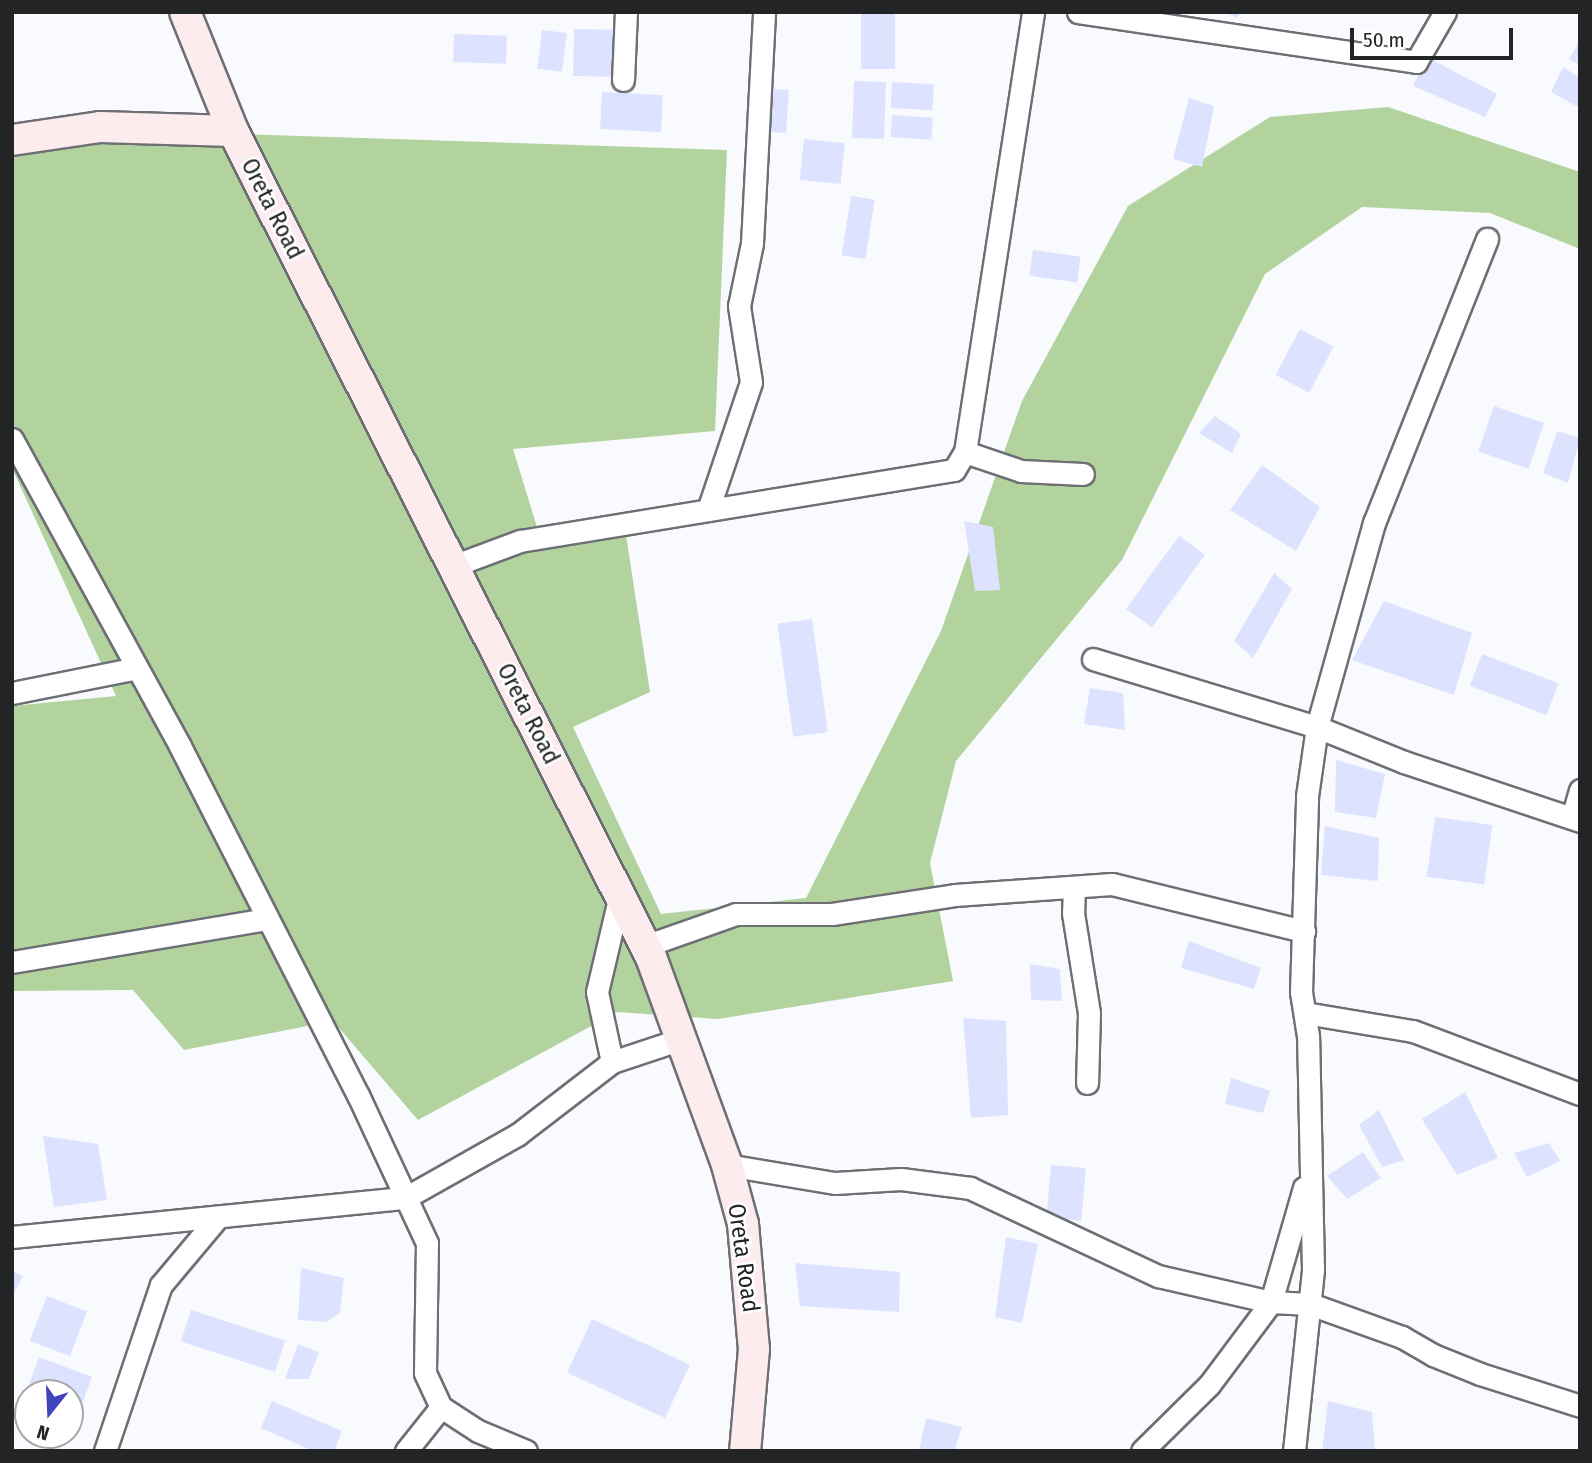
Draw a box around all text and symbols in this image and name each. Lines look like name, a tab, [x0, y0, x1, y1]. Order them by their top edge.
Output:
scale bar	[1354, 14, 1517, 58]
text: 50 m	[1363, 27, 1405, 53]
street label: Oreta Road	[234, 154, 310, 264]
street label: Oreta Road	[490, 659, 566, 769]
street label: Oreta Road	[721, 1202, 765, 1314]
north arrow	[14, 1379, 84, 1449]
text: N	[34, 1420, 52, 1445]

